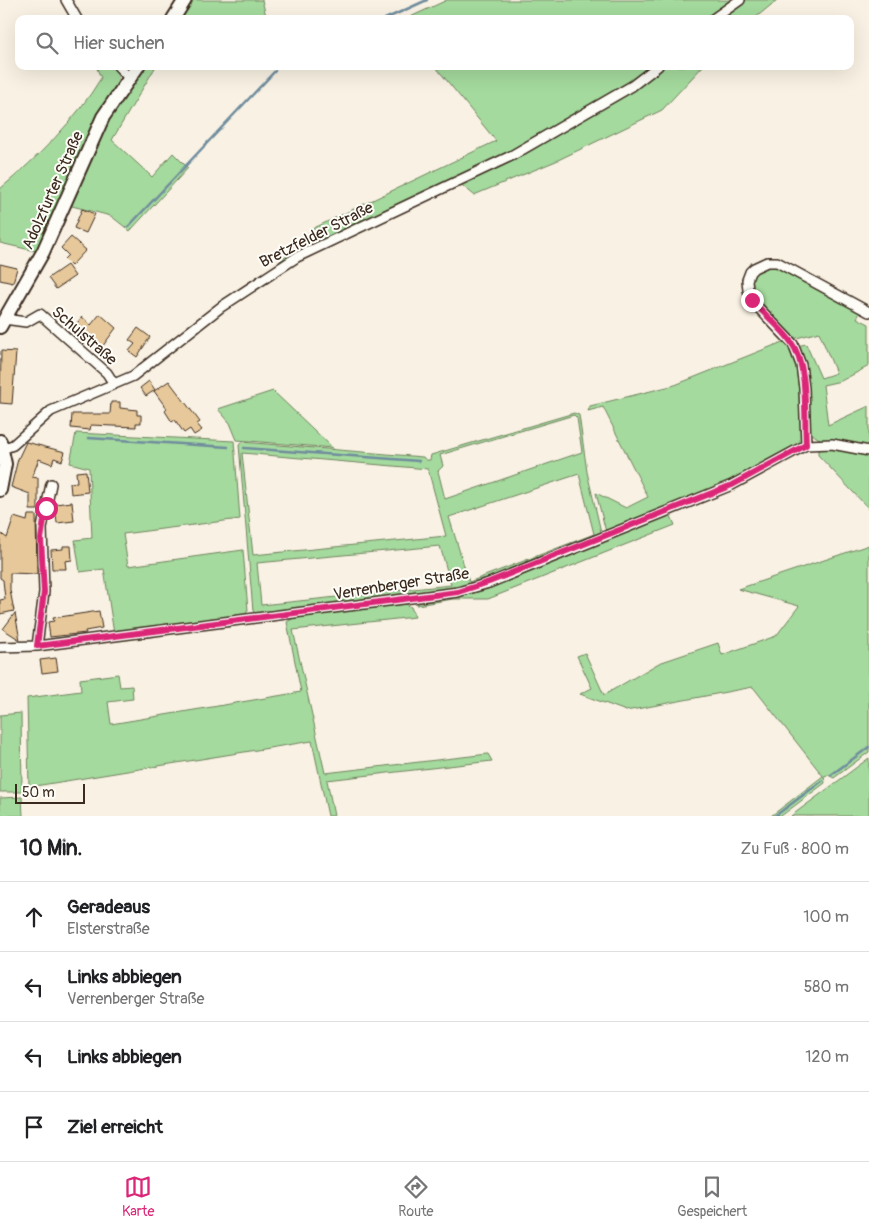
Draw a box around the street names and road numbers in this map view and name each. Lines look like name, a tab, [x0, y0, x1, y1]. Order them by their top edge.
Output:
street label: Adolzfurter Straße	[18, 128, 88, 253]
street label: Bretzfelder Straße	[256, 198, 377, 272]
street label: Schulstraße	[48, 302, 121, 370]
street label: Verrenberger Straße	[332, 563, 471, 605]

